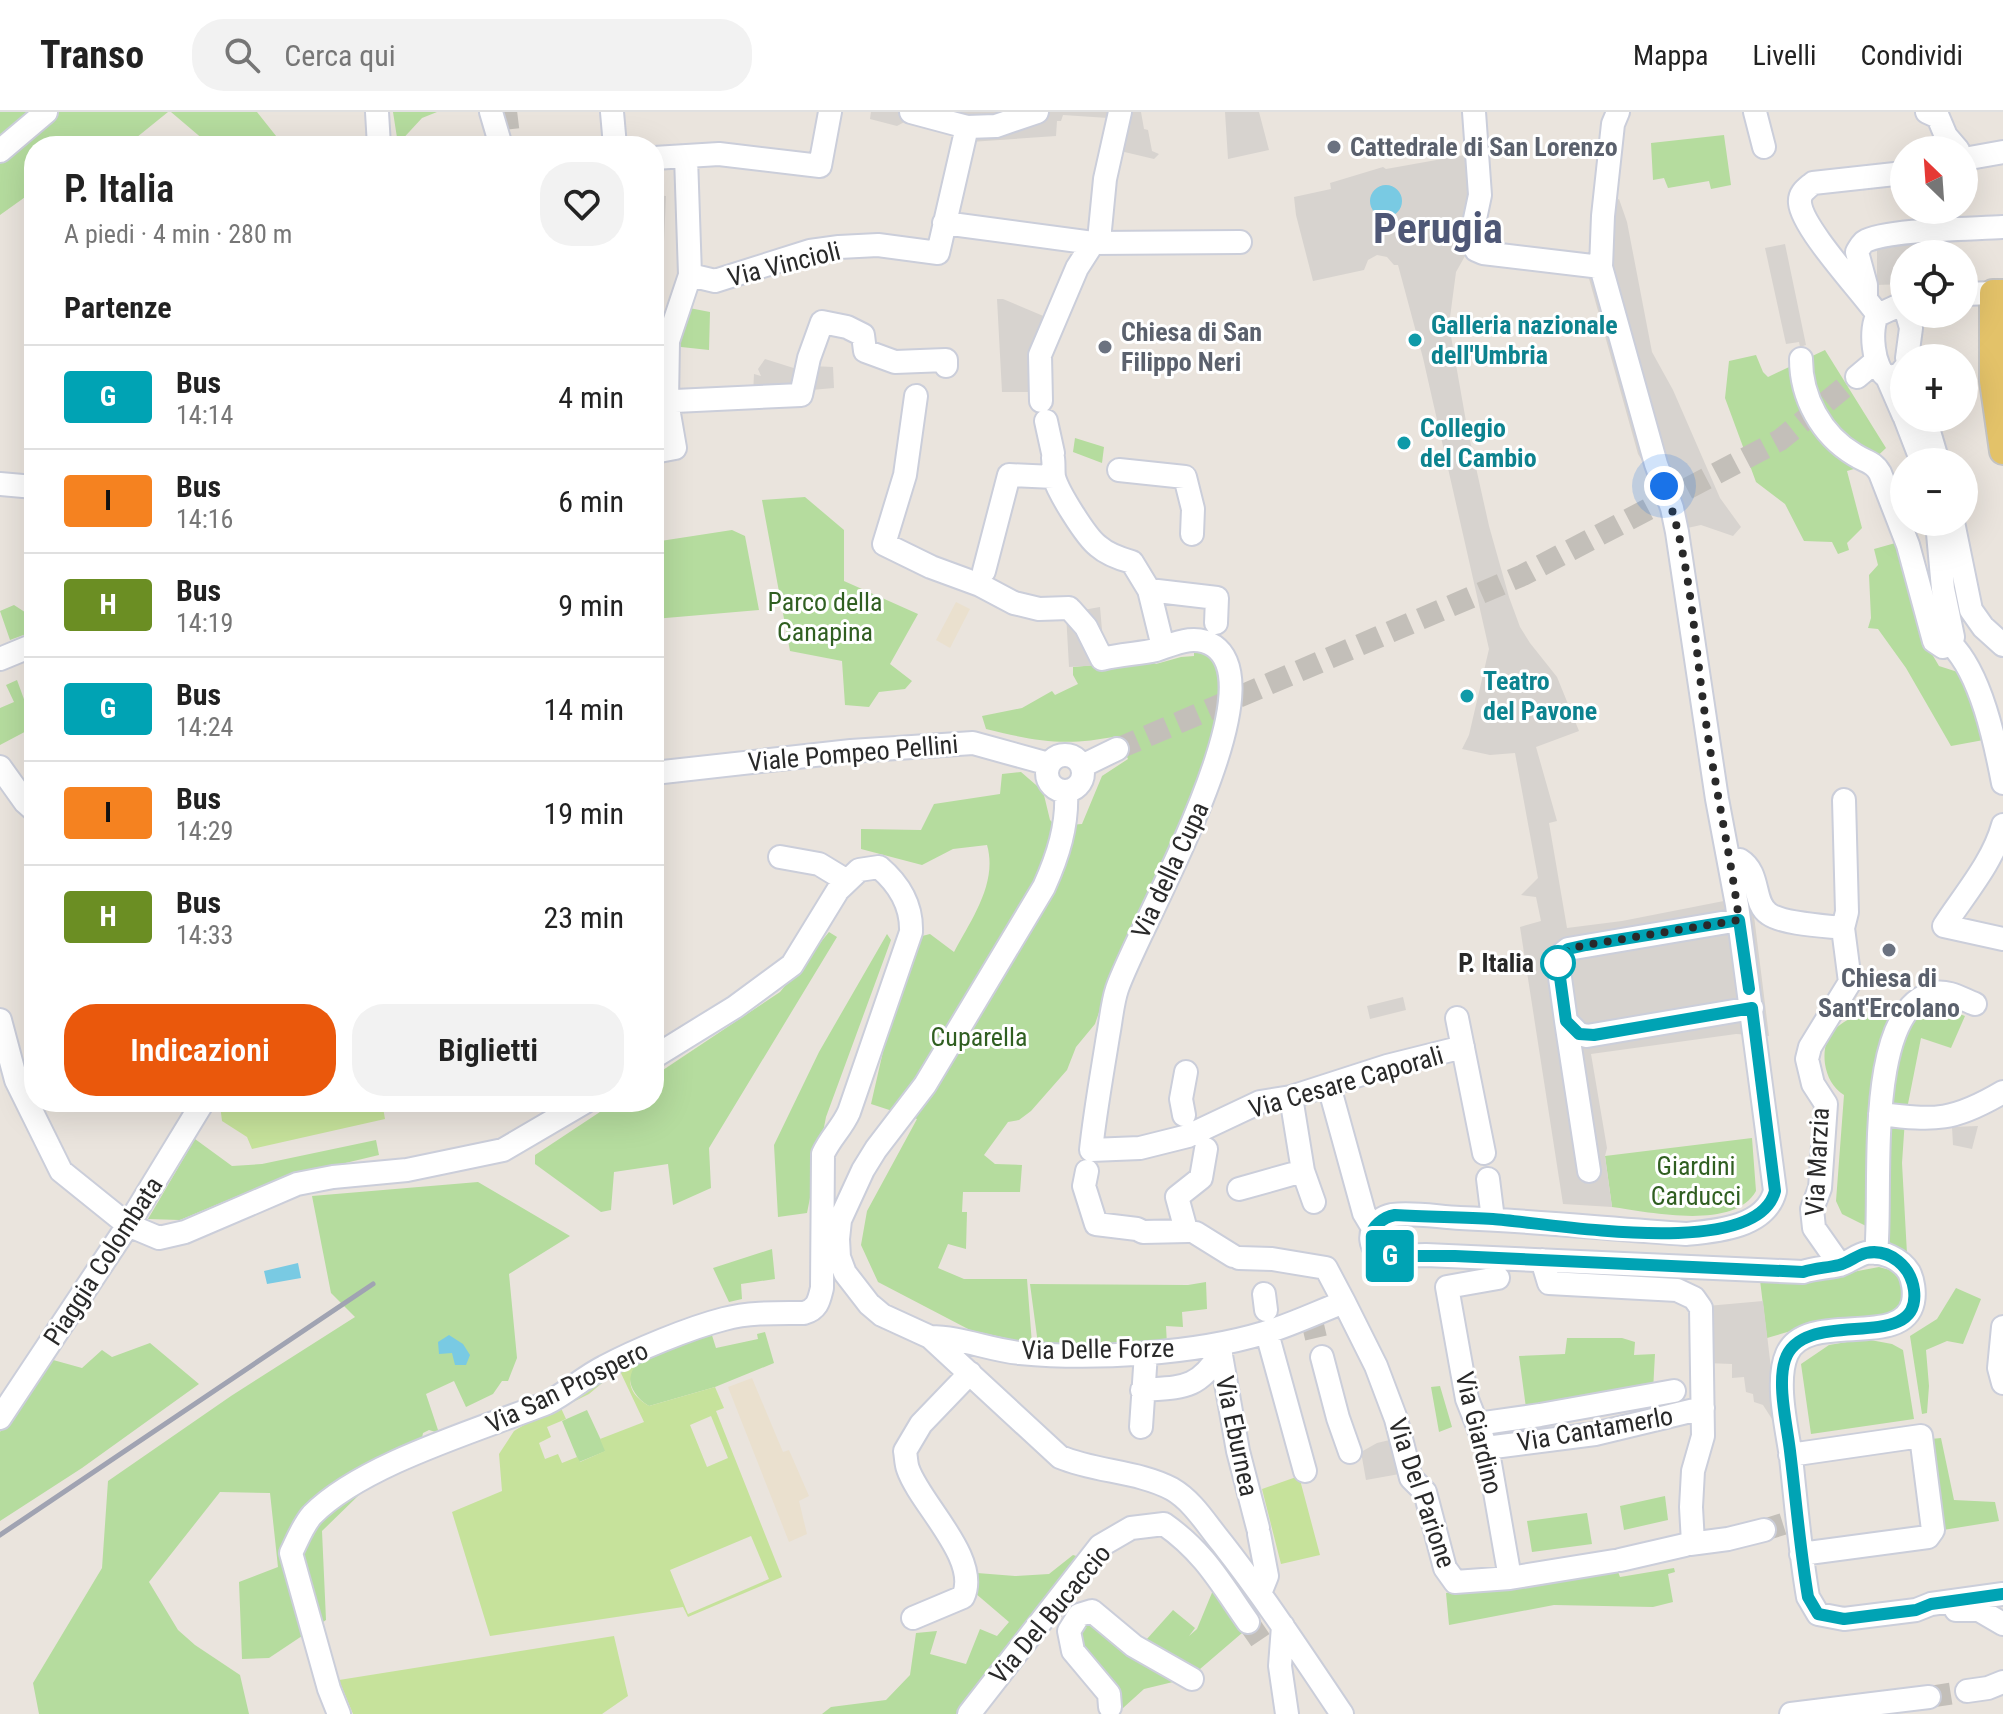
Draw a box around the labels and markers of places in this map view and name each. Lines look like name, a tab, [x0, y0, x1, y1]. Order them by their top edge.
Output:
place label: Cattedrale di San Lorenzo	[1350, 132, 1618, 162]
marker: Cattedrale di San Lorenzo	[1325, 138, 1343, 156]
place label: Galleria nazionale dell'Umbria	[1431, 310, 1618, 370]
place label: Chiesa di San Filippo Neri	[1121, 317, 1262, 377]
marker: Galleria nazionale dell'Umbria	[1406, 331, 1424, 349]
marker: Chiesa di San Filippo Neri	[1096, 338, 1114, 356]
place label: Collegio del Cambio	[1420, 413, 1537, 473]
marker: Collegio del Cambio	[1395, 434, 1413, 452]
place label: Teatro del Pavone	[1483, 666, 1597, 726]
marker: Teatro del Pavone	[1458, 687, 1476, 705]
marker: Chiesa di Sant'Ercolano	[1880, 941, 1898, 959]
marker: P. Italia	[1541, 946, 1575, 980]
place label: P. Italia	[1458, 948, 1534, 978]
place label: Chiesa di Sant'Ercolano	[1818, 963, 1960, 1023]

